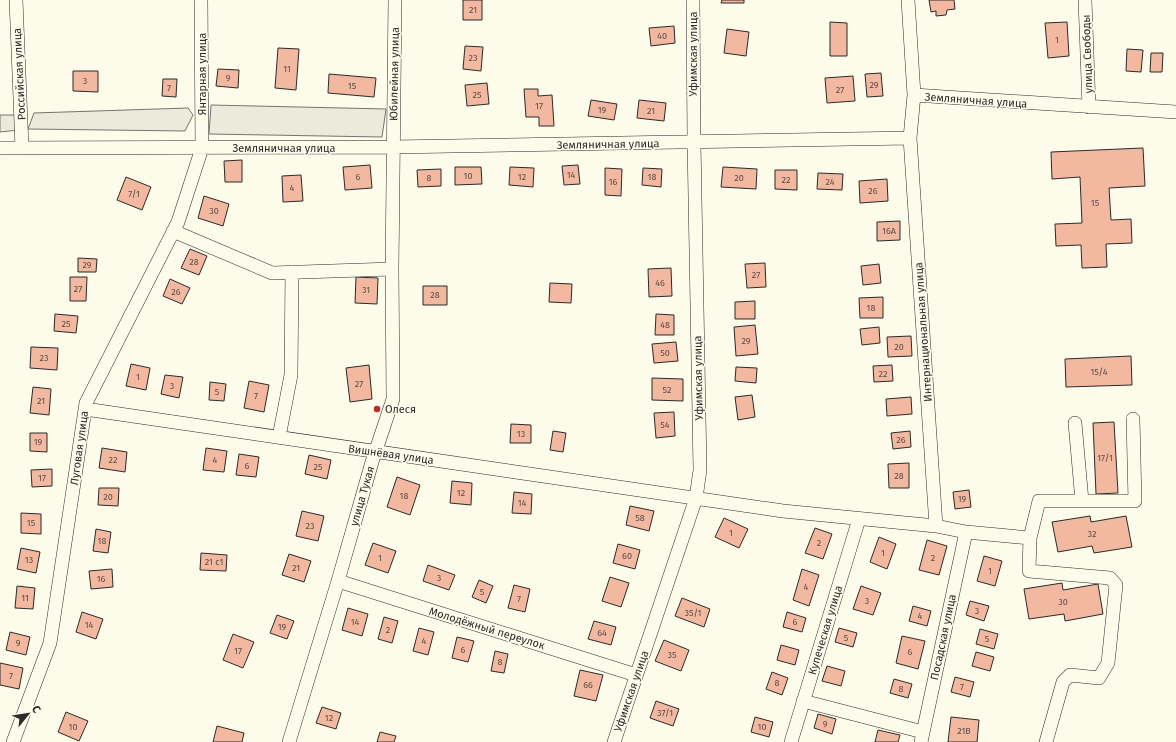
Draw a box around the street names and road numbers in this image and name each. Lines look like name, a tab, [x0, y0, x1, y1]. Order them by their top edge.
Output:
street label: Уфимская улица	[687, 12, 700, 96]
street label: улица Свободы	[1080, 14, 1095, 94]
street label: Российская улица	[11, 27, 28, 120]
street label: Юбилейная улица	[387, 27, 402, 121]
street label: Янтарная улица	[196, 33, 209, 115]
street label: Земляничная улица	[924, 90, 1028, 111]
street label: Земляничная улица	[556, 137, 660, 152]
street label: Земляничная улица	[233, 142, 335, 155]
street label: Интернациональная улица	[912, 262, 935, 402]
street label: Уфимская улица	[691, 335, 706, 421]
street label: Луговая улица	[68, 410, 91, 486]
street label: Вишнёвая улица	[347, 442, 435, 467]
street label: улица Тукая	[348, 465, 377, 528]
street label: Купеческая улица	[806, 584, 845, 676]
street label: Посадская улица	[928, 593, 959, 681]
street label: Молодёжный переулок	[427, 605, 547, 652]
street label: Уфимская улица	[612, 649, 651, 733]

